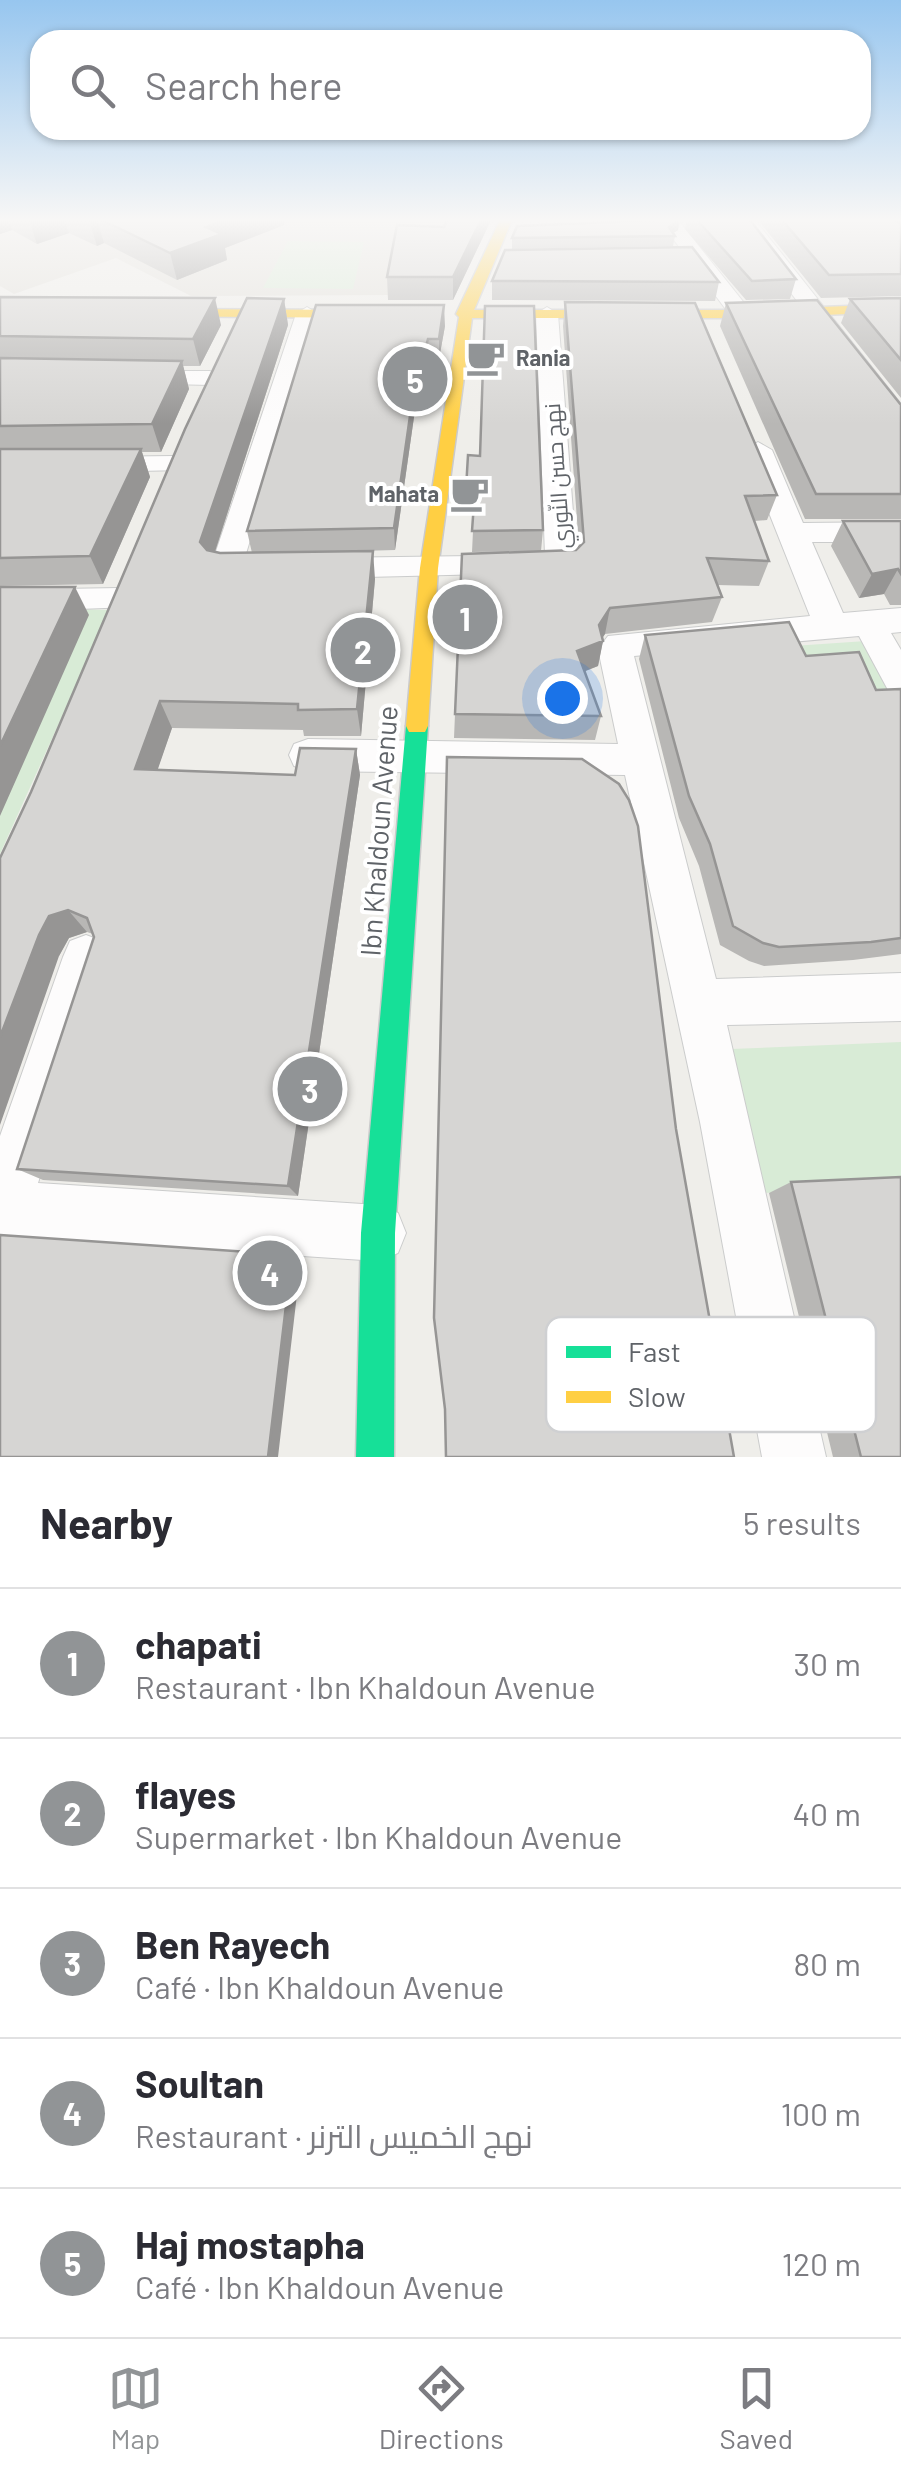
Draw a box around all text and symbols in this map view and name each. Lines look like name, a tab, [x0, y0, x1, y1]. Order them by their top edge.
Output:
search box	[30, 30, 871, 140]
icon: search	[65, 58, 120, 113]
text: Search here	[145, 62, 343, 108]
cafe icon: Rania	[465, 337, 507, 379]
pin: 5	[382, 342, 448, 416]
place label: Rania	[516, 344, 570, 370]
street label: نهج حسن النّوري	[538, 402, 579, 550]
cafe icon: Mahata	[448, 473, 490, 515]
place label: Mahata	[368, 480, 439, 506]
pin: 1	[432, 580, 498, 654]
pin: 2	[330, 612, 396, 688]
your location	[537, 673, 588, 724]
street label: Ibn Khaldoun Avenue	[352, 704, 404, 958]
pin: 3	[278, 1052, 342, 1126]
pin: 4	[238, 1236, 302, 1310]
legend	[546, 1317, 876, 1432]
text: Fast	[628, 1334, 681, 1368]
text: Slow	[628, 1379, 686, 1413]
text: Nearby	[40, 1497, 173, 1547]
text: 5 results	[743, 1503, 861, 1541]
text: chapati	[135, 1621, 262, 1667]
text: 1	[67, 1644, 78, 1682]
text: 30 m	[794, 1644, 861, 1682]
text: Restaurant · Ibn Khaldoun Avenue	[135, 1667, 595, 1705]
text: flayes	[135, 1771, 236, 1817]
text: 2	[64, 1794, 81, 1832]
text: 40 m	[792, 1794, 861, 1832]
text: Supermarket · Ibn Khaldoun Avenue	[135, 1817, 622, 1855]
text: Ben Rayech	[135, 1921, 330, 1967]
text: 3	[64, 1944, 81, 1982]
text: 80 m	[793, 1944, 861, 1982]
text: Café · Ibn Khaldoun Avenue	[135, 1967, 504, 2005]
text: Soultan	[135, 2060, 264, 2106]
text: 4	[63, 2094, 82, 2132]
text: 100 m	[781, 2094, 861, 2132]
text: Restaurant · نهج الخميس الترنر	[135, 2116, 533, 2154]
text: Haj mostapha	[135, 2221, 365, 2267]
text: 5	[64, 2244, 81, 2282]
text: 120 m	[782, 2244, 861, 2282]
text: Café · Ibn Khaldoun Avenue	[135, 2267, 504, 2305]
tab: Map	[108, 2361, 163, 2455]
tab: Directions	[379, 2361, 504, 2455]
tab: Saved	[720, 2361, 793, 2455]

